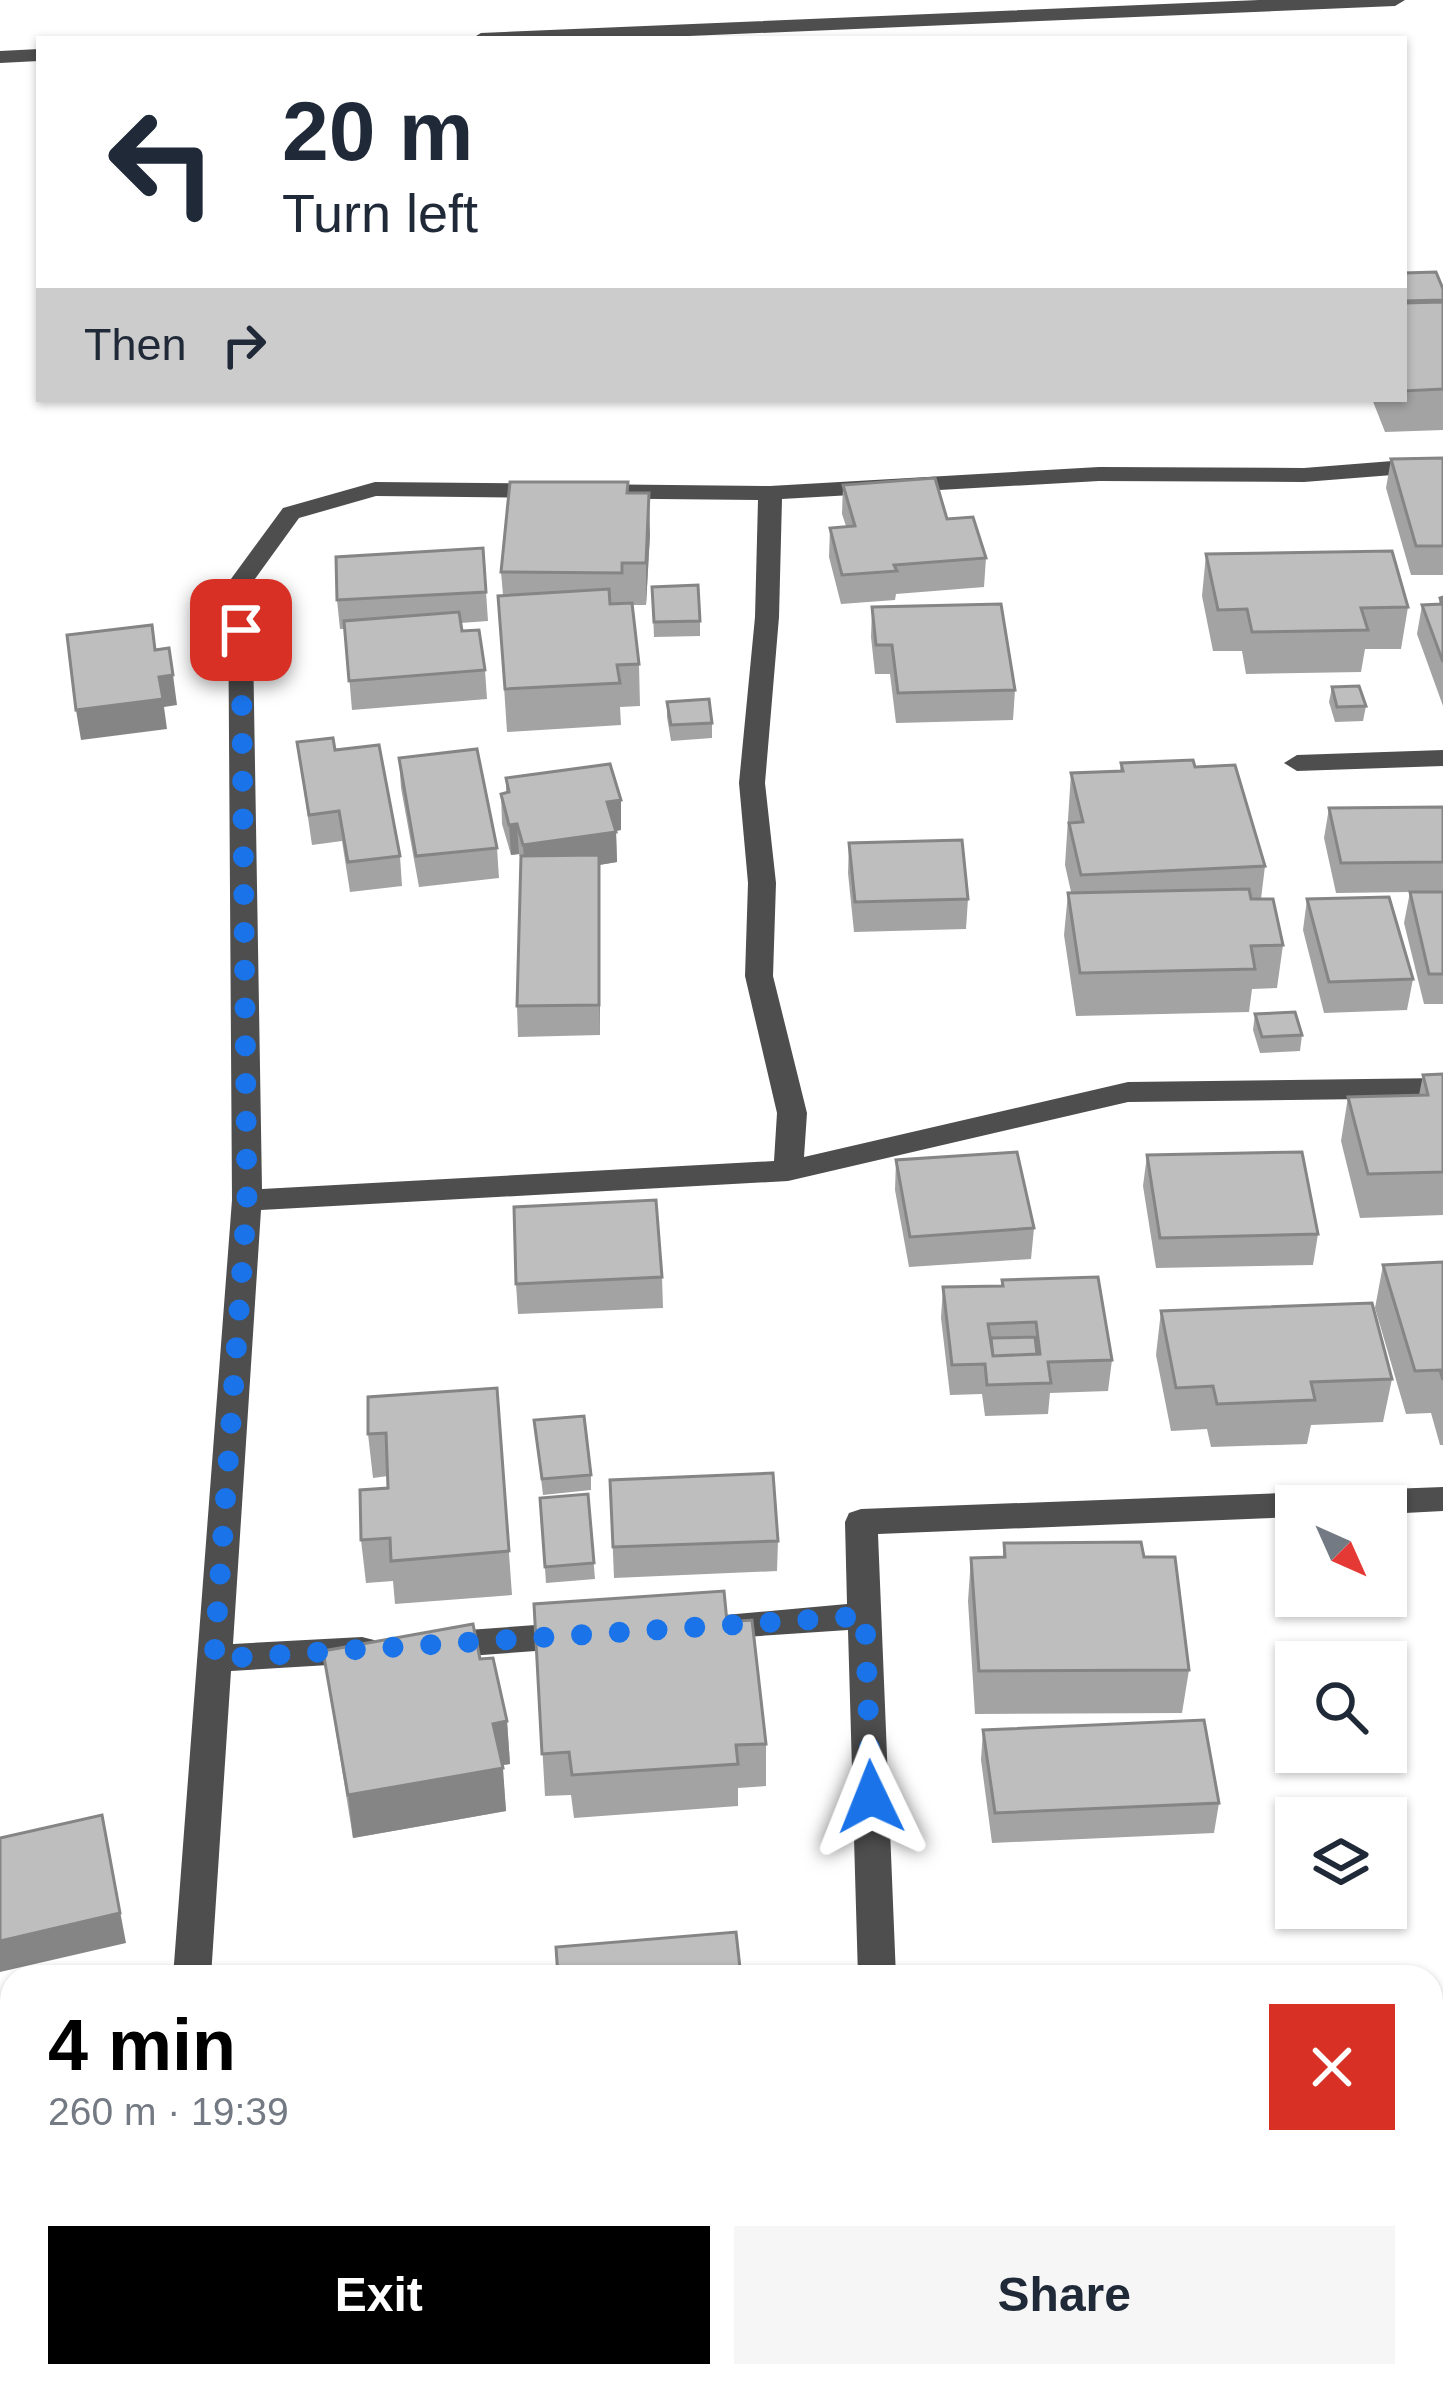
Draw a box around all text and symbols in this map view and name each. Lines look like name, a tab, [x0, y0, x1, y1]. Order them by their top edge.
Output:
icon: left	[84, 84, 240, 240]
text: 20 m	[282, 84, 473, 178]
text: Turn left	[282, 183, 478, 243]
icon: right	[211, 312, 277, 378]
text: Then	[84, 319, 187, 370]
pin	[190, 579, 292, 681]
icon: arrive	[208, 597, 274, 663]
north arrow	[1275, 1485, 1407, 1617]
map controls	[1275, 1485, 1407, 1929]
button: search	[1275, 1641, 1407, 1773]
position arrow	[808, 1734, 934, 1860]
button: layers	[1275, 1797, 1407, 1929]
button: close	[1269, 2004, 1395, 2130]
text: 4 min	[48, 2005, 236, 2085]
text: 260 m · 19:39	[48, 2090, 289, 2133]
button: Exit	[48, 2226, 710, 2364]
button: Share	[734, 2226, 1395, 2364]

